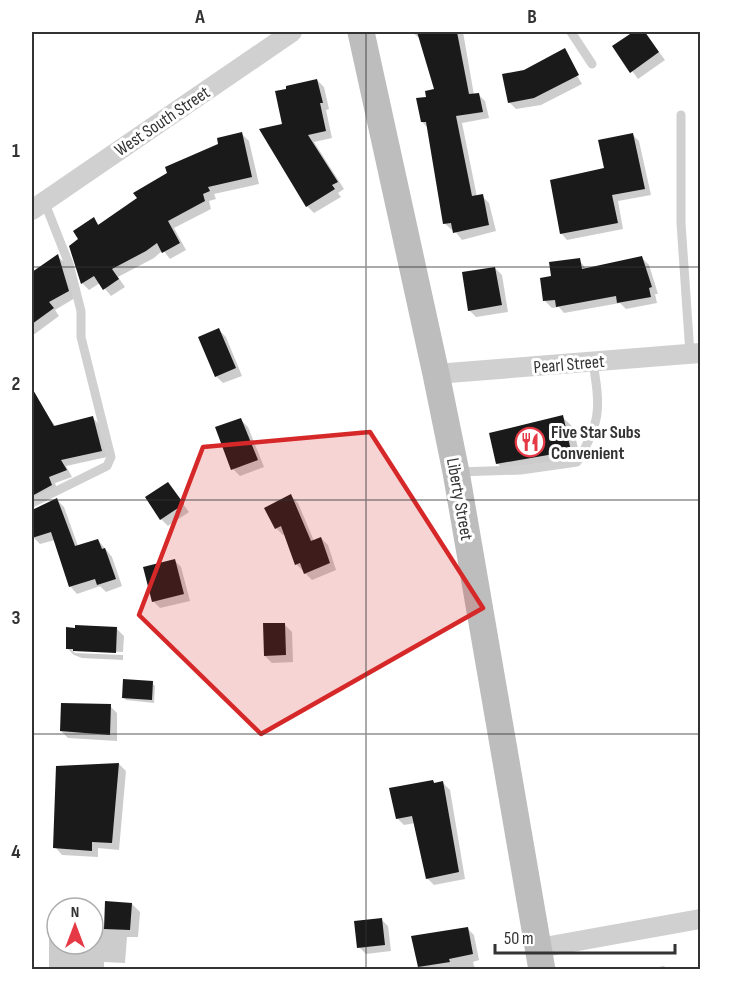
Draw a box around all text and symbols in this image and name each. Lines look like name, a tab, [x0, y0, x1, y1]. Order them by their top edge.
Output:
text: A	[194, 5, 205, 29]
text: B	[527, 5, 537, 29]
street label: West South Street	[111, 82, 214, 161]
text: 1	[12, 139, 20, 163]
street label: Pearl Street	[533, 351, 606, 378]
text: 2	[12, 372, 20, 396]
place label: Five Star Subs Convenient	[551, 422, 641, 464]
restaurant icon: Five Star Subs Convenient	[514, 426, 546, 458]
street label: Liberty Street	[442, 456, 477, 542]
text: 3	[12, 606, 21, 630]
text: 4	[11, 840, 21, 864]
north arrow	[45, 896, 105, 956]
text: N	[71, 903, 79, 922]
scale bar	[495, 917, 675, 955]
text: 50 m	[504, 928, 534, 949]

